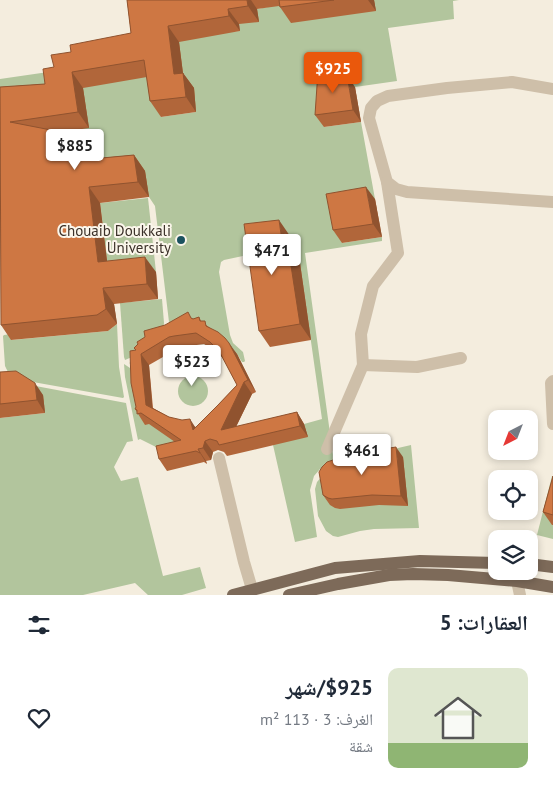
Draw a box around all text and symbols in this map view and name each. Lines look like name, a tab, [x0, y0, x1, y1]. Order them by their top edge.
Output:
pin: $925	[303, 52, 363, 94]
text: $925	[315, 58, 351, 78]
pin: $885	[45, 128, 105, 171]
text: $885	[57, 135, 93, 155]
place label: Chouaib Doukkali University	[58, 221, 171, 257]
marker: Chouaib Doukkali University	[175, 234, 187, 246]
pin: $471	[242, 234, 302, 276]
text: $471	[254, 240, 290, 260]
pin: $523	[162, 344, 222, 387]
text: $523	[174, 351, 210, 371]
north arrow	[488, 410, 538, 460]
map controls	[488, 410, 538, 580]
pin: $461	[332, 434, 392, 476]
text: $461	[344, 440, 380, 460]
button: locate	[488, 470, 538, 520]
button: layers	[488, 530, 538, 580]
text: العقارات: 5	[440, 609, 528, 636]
icon: filters	[25, 611, 53, 639]
text: $925/شهر	[285, 674, 373, 701]
icon: home	[428, 688, 488, 748]
icon: heart	[25, 704, 53, 732]
text: الغرف: 3 · 113 m²	[260, 709, 373, 729]
text: شقة	[349, 736, 373, 756]

